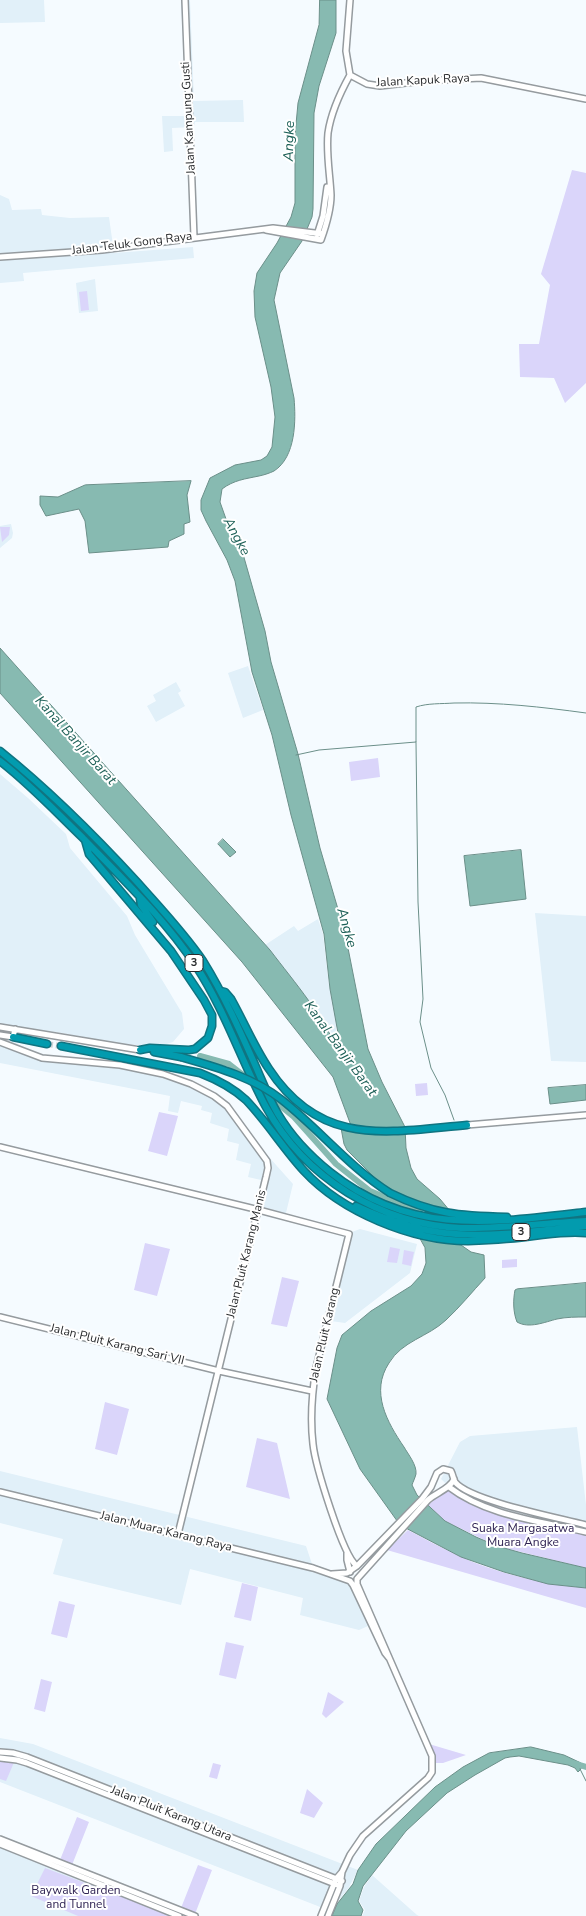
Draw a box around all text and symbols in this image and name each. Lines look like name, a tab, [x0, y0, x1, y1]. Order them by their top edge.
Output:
street label: Jalan Kampung Gusti	[179, 61, 199, 175]
street label: Jalan Kapuk Raya	[376, 71, 470, 91]
water label: Angke	[281, 120, 299, 162]
street label: Jalan Teluk Gong Raya	[71, 229, 193, 259]
water label: Angke	[219, 515, 253, 559]
water label: Kanal Banjir Barat	[31, 693, 119, 789]
water label: Angke	[332, 906, 360, 950]
road number: 3	[185, 954, 203, 971]
water label: Kanal Banjir Barat	[300, 998, 380, 1100]
street label: Jalan Pluit Karang Manis	[224, 1189, 270, 1319]
road number: 3	[512, 1224, 530, 1240]
street label: Jalan Pluit Karang	[307, 1286, 343, 1384]
street label: Jalan Pluit Karang Sari VII	[48, 1321, 186, 1369]
street label: Jalan Muara Karang Raya	[99, 1509, 233, 1555]
park label: Suaka Margasatwa Muara Angke	[472, 1522, 574, 1550]
street label: Jalan Pluit Karang Utara	[108, 1783, 234, 1845]
park label: Baywalk Garden and Tunnel	[31, 1884, 121, 1912]

